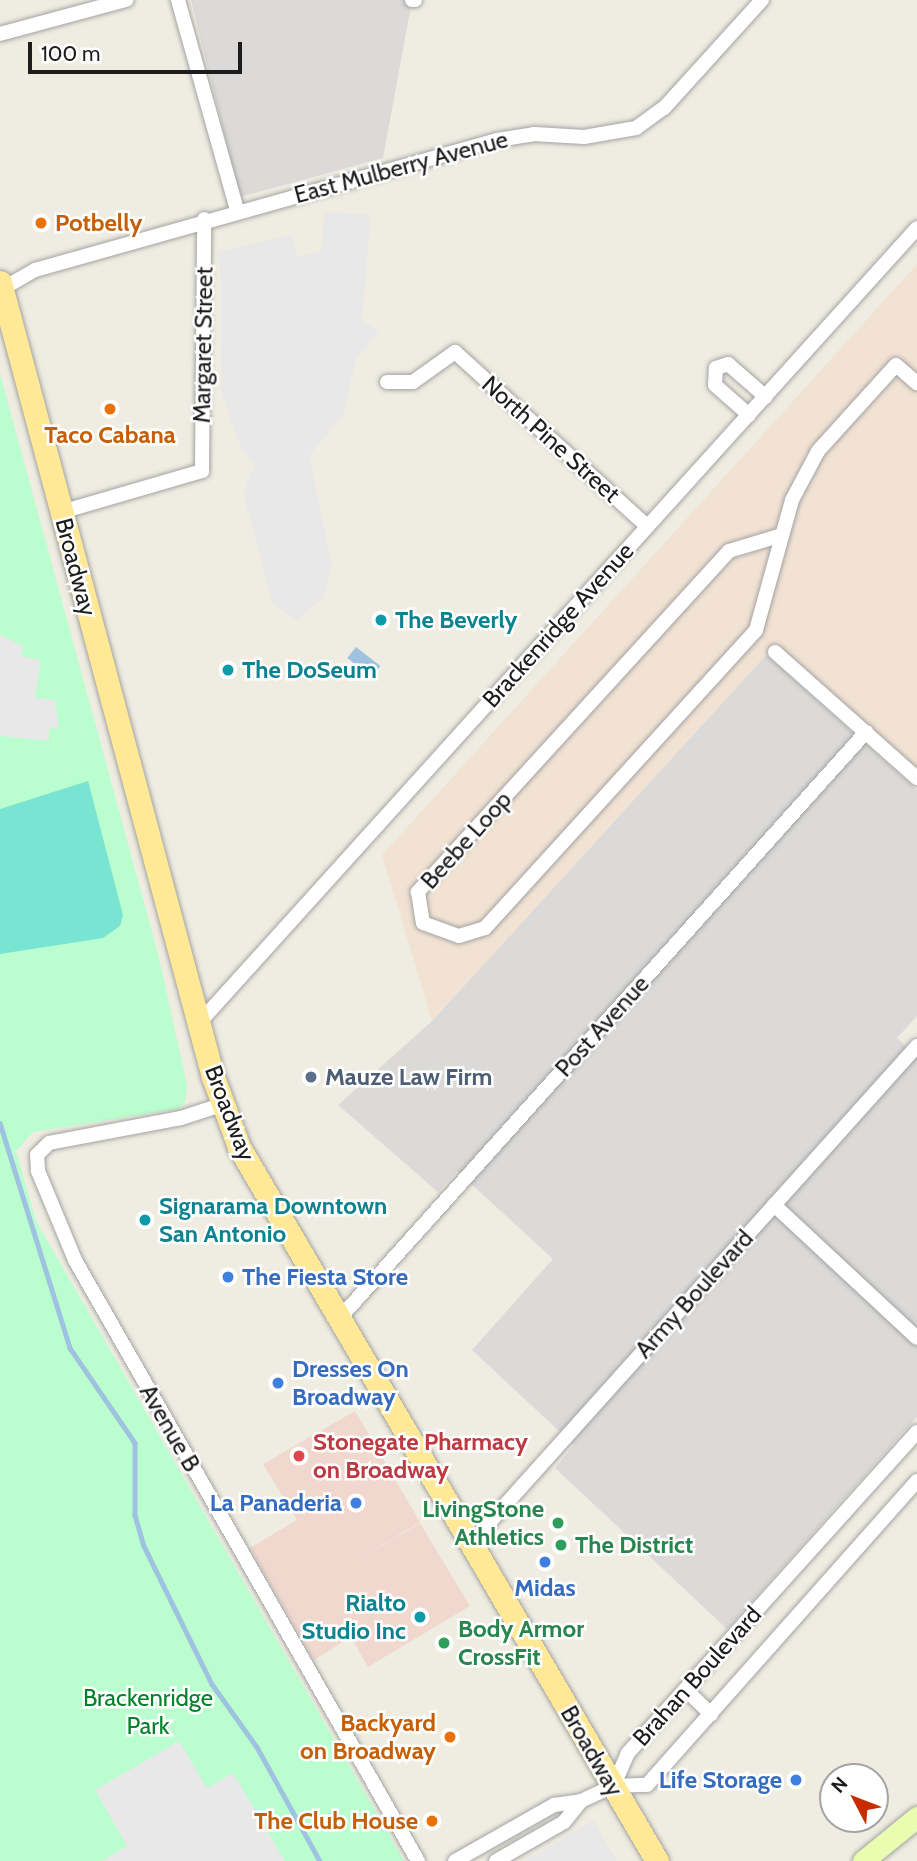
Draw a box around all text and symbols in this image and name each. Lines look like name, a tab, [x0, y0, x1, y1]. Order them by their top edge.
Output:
scale bar	[32, 28, 245, 72]
text: 100 m	[41, 41, 100, 66]
street label: East Mulberry Avenue	[291, 125, 511, 209]
place label: Potbelly	[55, 209, 142, 237]
marker: Potbelly	[33, 215, 49, 231]
street label: Margaret Street	[187, 267, 219, 423]
street label: North Pine Street	[476, 370, 626, 508]
marker: Taco Cabana	[102, 401, 118, 417]
place label: Taco Cabana	[44, 421, 176, 449]
street label: Broadway	[49, 515, 103, 619]
street label: Brackenridge Avenue	[476, 537, 640, 713]
place label: The Beverly	[395, 606, 517, 634]
marker: The Beverly	[373, 612, 389, 628]
place label: The DoSeum	[242, 656, 377, 684]
marker: The DoSeum	[220, 662, 236, 678]
street label: Beebe Loop	[415, 785, 517, 895]
street label: Post Avenue	[549, 969, 655, 1083]
street label: Broadway	[199, 1061, 261, 1165]
place label: Mauze Law Firm	[325, 1063, 492, 1091]
marker: Mauze Law Firm	[303, 1069, 319, 1085]
place label: Signarama Downtown San Antonio	[159, 1192, 387, 1248]
marker: Signarama Downtown San Antonio	[137, 1212, 153, 1228]
street label: Army Boulevard	[629, 1224, 759, 1364]
place label: The Fiesta Store	[242, 1263, 408, 1291]
marker: The Fiesta Store	[220, 1269, 236, 1285]
place label: Dresses On Broadway	[292, 1355, 409, 1411]
marker: Dresses On Broadway	[270, 1375, 286, 1391]
street label: Avenue B	[134, 1379, 206, 1477]
place label: Stonegate Pharmacy on Broadway	[313, 1428, 528, 1484]
marker: Stonegate Pharmacy on Broadway	[291, 1448, 307, 1464]
place label: La Panaderia	[210, 1489, 342, 1517]
marker: La Panaderia	[348, 1495, 364, 1511]
place label: LivingStone Athletics	[422, 1495, 544, 1551]
marker: LivingStone Athletics	[550, 1515, 566, 1531]
place label: The District	[575, 1531, 693, 1559]
marker: The District	[553, 1537, 569, 1553]
marker: Midas	[537, 1554, 553, 1570]
place label: Midas	[514, 1574, 576, 1602]
place label: Rialto Studio Inc	[302, 1589, 406, 1645]
street label: Brahan Boulevard	[627, 1600, 767, 1752]
marker: Rialto Studio Inc	[412, 1609, 428, 1625]
place label: Body Armor CrossFit	[458, 1615, 584, 1671]
marker: Body Armor CrossFit	[436, 1635, 452, 1651]
park label: Brackenridge Park	[83, 1684, 213, 1740]
street label: Broadway	[555, 1701, 629, 1801]
place label: Backyard on Broadway	[300, 1709, 436, 1765]
marker: Backyard on Broadway	[442, 1729, 458, 1745]
north arrow	[819, 1763, 889, 1833]
place label: Life Storage	[659, 1766, 782, 1794]
marker: Life Storage	[788, 1772, 804, 1788]
text: N	[826, 1772, 853, 1798]
place label: The Club House	[254, 1807, 418, 1835]
marker: The Club House	[424, 1813, 440, 1829]

